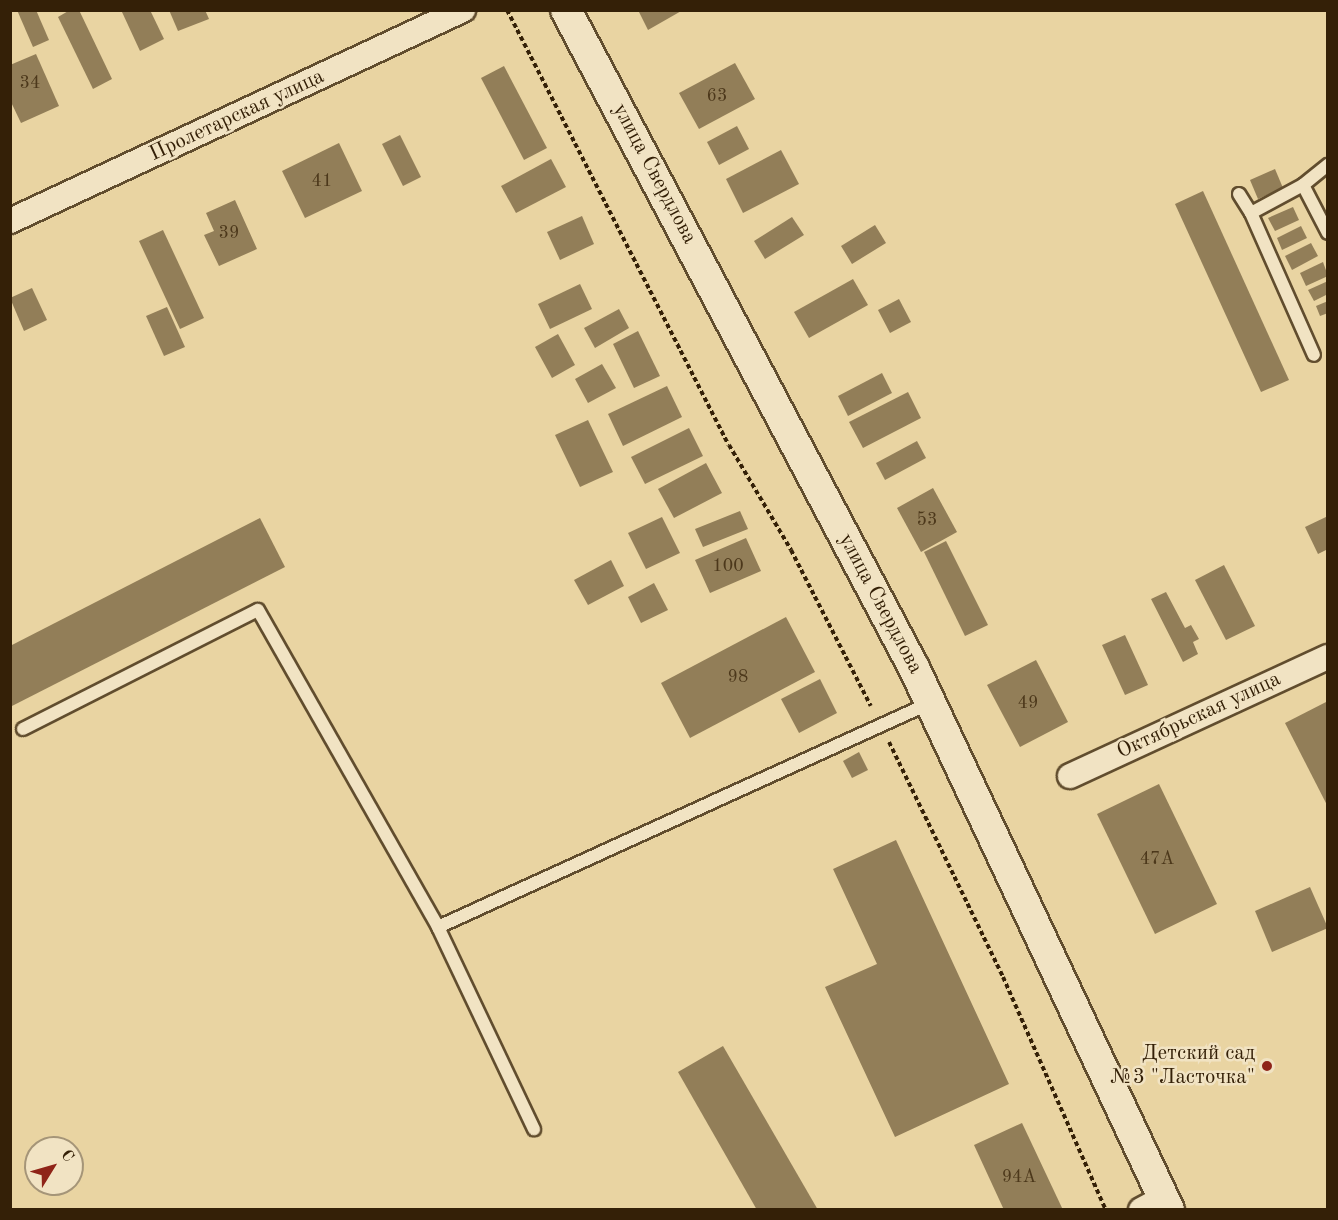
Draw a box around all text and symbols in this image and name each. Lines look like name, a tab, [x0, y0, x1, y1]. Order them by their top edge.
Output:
street label: Пролетарская улица	[146, 64, 328, 168]
house number: 34	[20, 72, 40, 94]
house number: 63	[707, 85, 727, 107]
street label: улица Свердлова	[606, 99, 702, 249]
house number: 41	[312, 170, 332, 192]
house number: 39	[219, 222, 239, 244]
house number: 53	[917, 509, 937, 531]
street label: улица Свердлова	[832, 529, 928, 679]
house number: 100	[712, 555, 744, 577]
house number: 98	[728, 666, 748, 688]
street label: Октябрьская улица	[1113, 667, 1285, 765]
house number: 49	[1018, 692, 1038, 714]
house number: 47А	[1140, 848, 1174, 870]
place label: Детский сад №3 "Ласточка"	[1110, 1041, 1255, 1091]
marker: Детский сад №3 "Ласточка"	[1260, 1059, 1274, 1073]
north arrow	[24, 1136, 84, 1196]
text: С	[57, 1147, 76, 1165]
house number: 94А	[1002, 1166, 1036, 1188]

